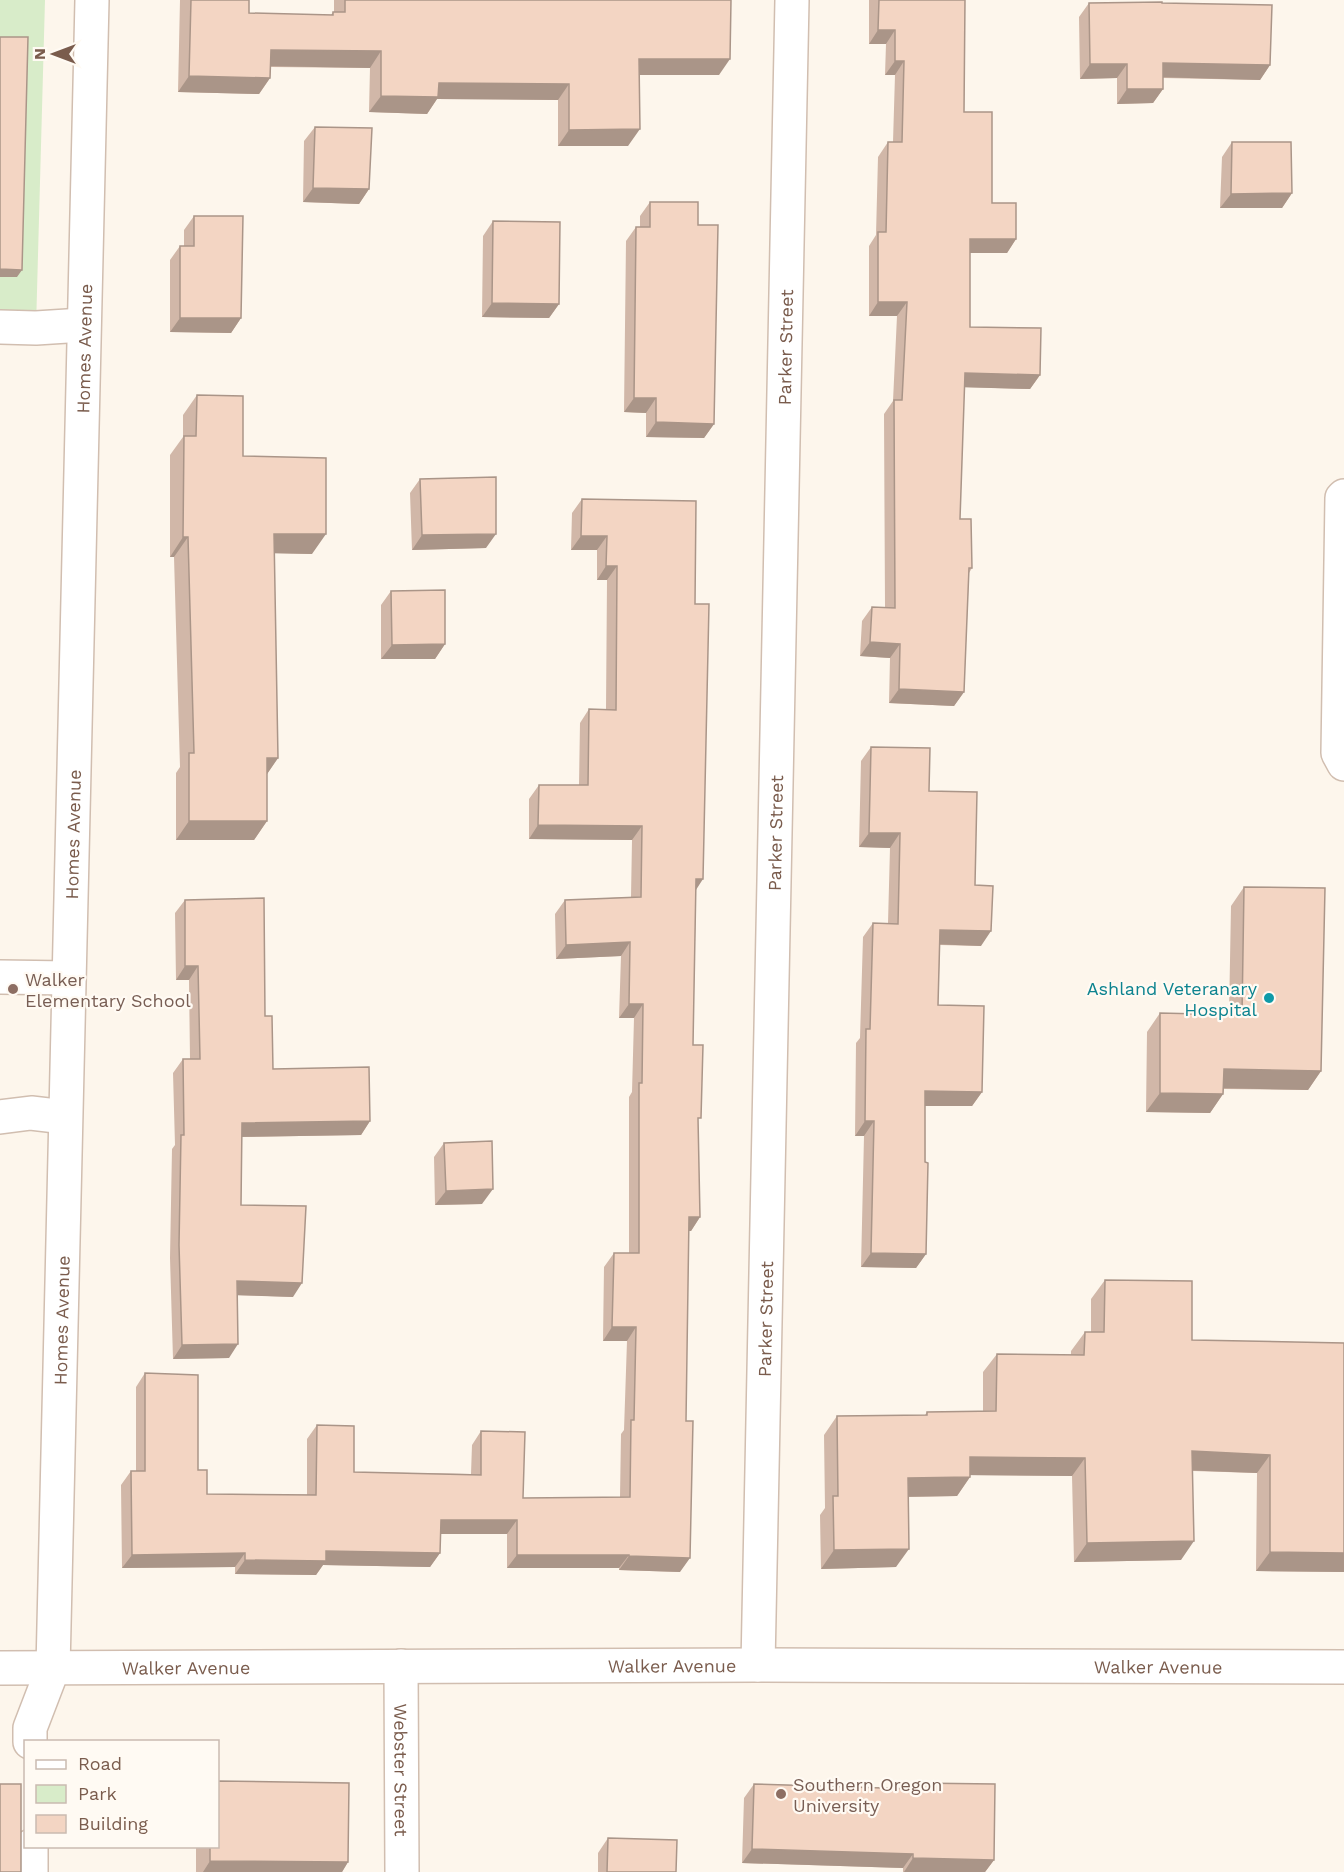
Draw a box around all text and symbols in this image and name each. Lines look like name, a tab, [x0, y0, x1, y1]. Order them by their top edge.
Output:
north arrow	[24, 24, 84, 84]
text: N	[30, 48, 49, 60]
street label: Homes Avenue	[72, 283, 96, 414]
street label: Parker Street	[773, 289, 797, 406]
street label: Homes Avenue	[60, 769, 85, 900]
street label: Parker Street	[763, 774, 787, 891]
place label: Walker Elementary School	[25, 969, 191, 1011]
place label: Ashland Veteranary Hospital	[1087, 978, 1258, 1020]
marker: Walker Elementary School	[6, 982, 20, 996]
marker: Ashland Veteranary Hospital	[1262, 991, 1276, 1005]
street label: Homes Avenue	[49, 1255, 73, 1386]
street label: Parker Street	[753, 1260, 777, 1377]
street label: Walker Avenue	[608, 1655, 736, 1676]
street label: Walker Avenue	[1094, 1656, 1222, 1677]
street label: Walker Avenue	[122, 1657, 250, 1678]
street label: Webster Street	[391, 1703, 412, 1837]
legend	[24, 1740, 219, 1848]
text: Road	[78, 1753, 122, 1774]
place label: Southern Oregon University	[793, 1774, 942, 1816]
text: Park	[78, 1783, 117, 1804]
marker: Southern Oregon University	[774, 1787, 788, 1801]
text: Building	[78, 1813, 148, 1834]

